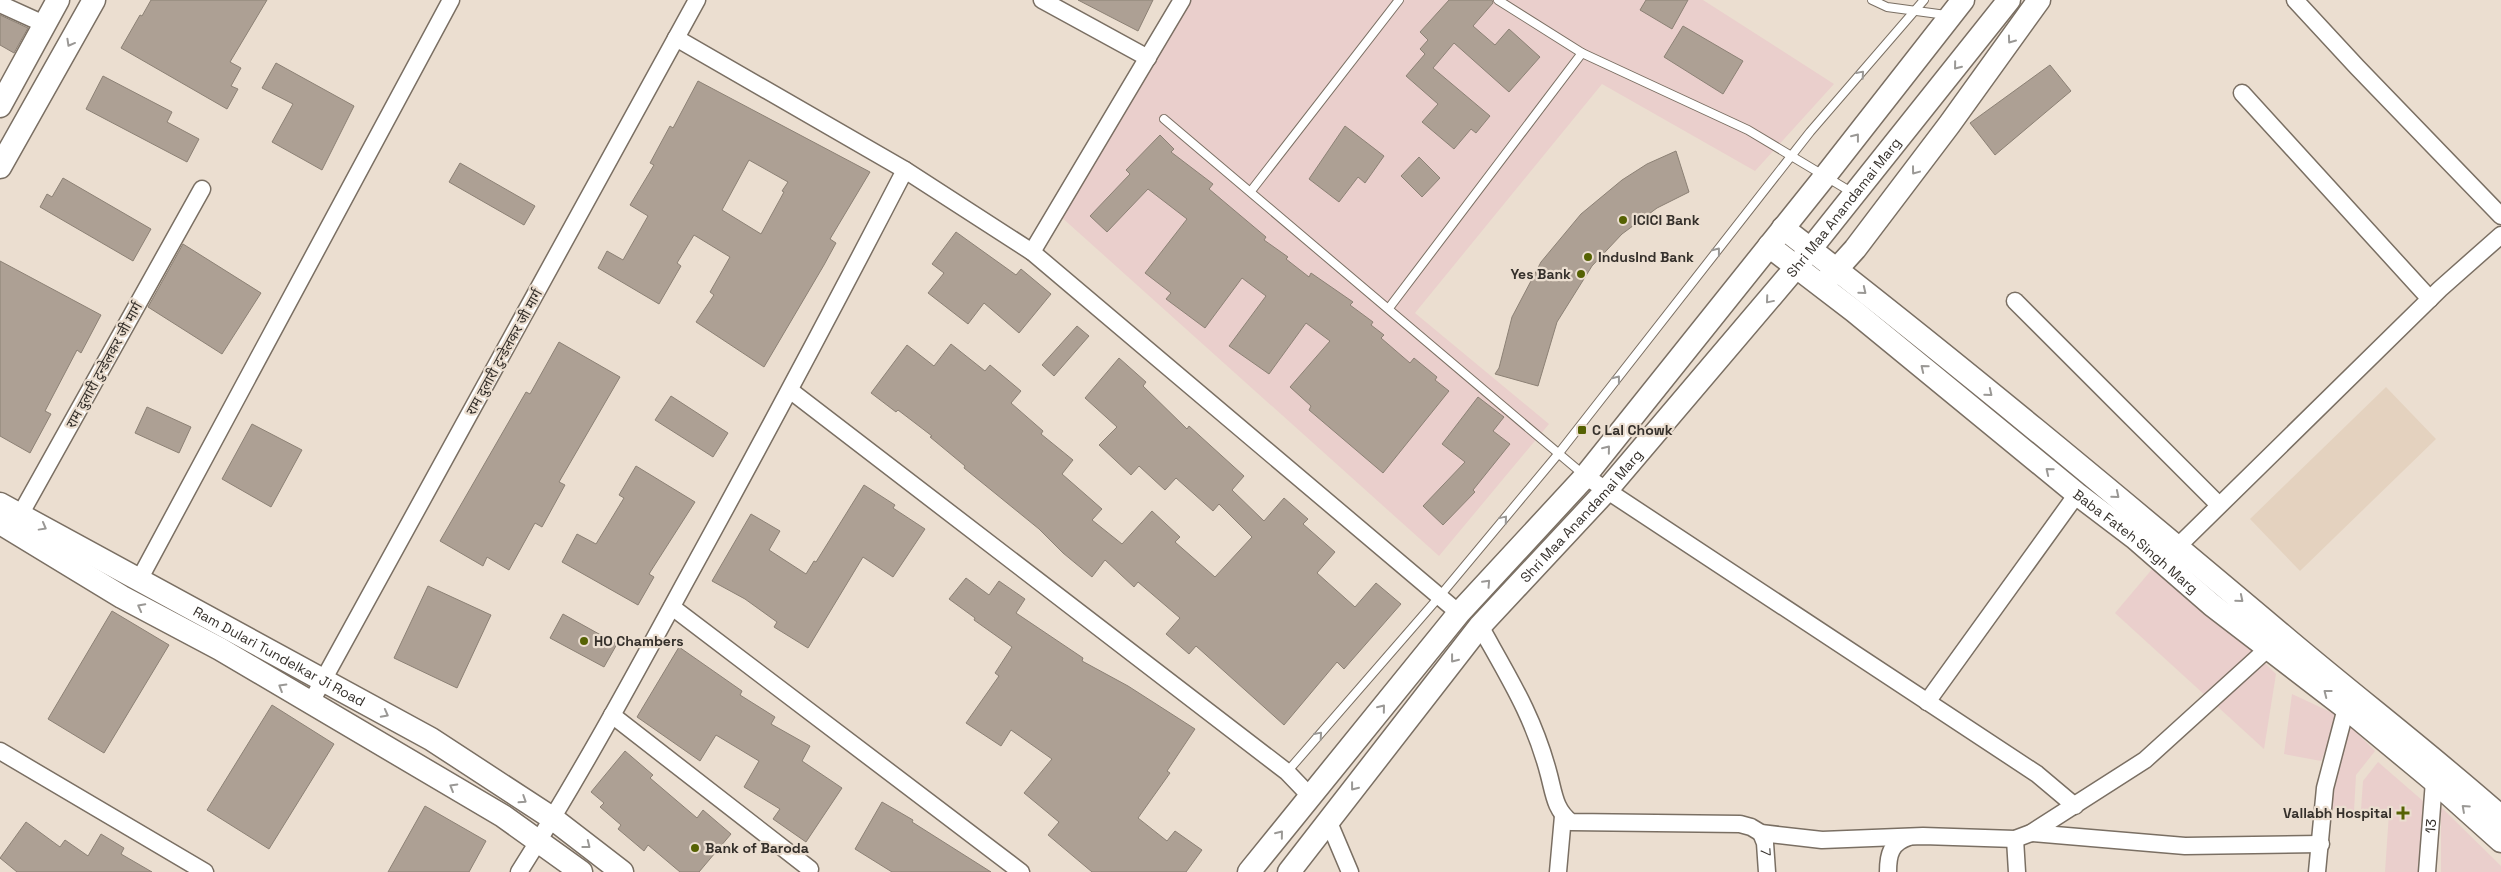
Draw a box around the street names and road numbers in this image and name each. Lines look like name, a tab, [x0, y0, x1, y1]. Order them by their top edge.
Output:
street label: Shri Maa Anandamai Marg	[1782, 134, 1905, 281]
street label: राम दुलारी टुन्डेलकर जी मार्ग	[462, 285, 548, 419]
street label: राम दुलारी टुन्डेलकर जी मार्ग	[62, 298, 148, 432]
street label: Shri Maa Anandamai Marg	[1516, 446, 1646, 586]
street label: Baba Fateh Singh Marg	[2070, 485, 2202, 598]
street label: Ram Dulari Tundelkar Ji Road	[190, 602, 368, 710]
street label: 13	[2421, 818, 2440, 834]
street label: 7	[1756, 848, 1775, 857]

